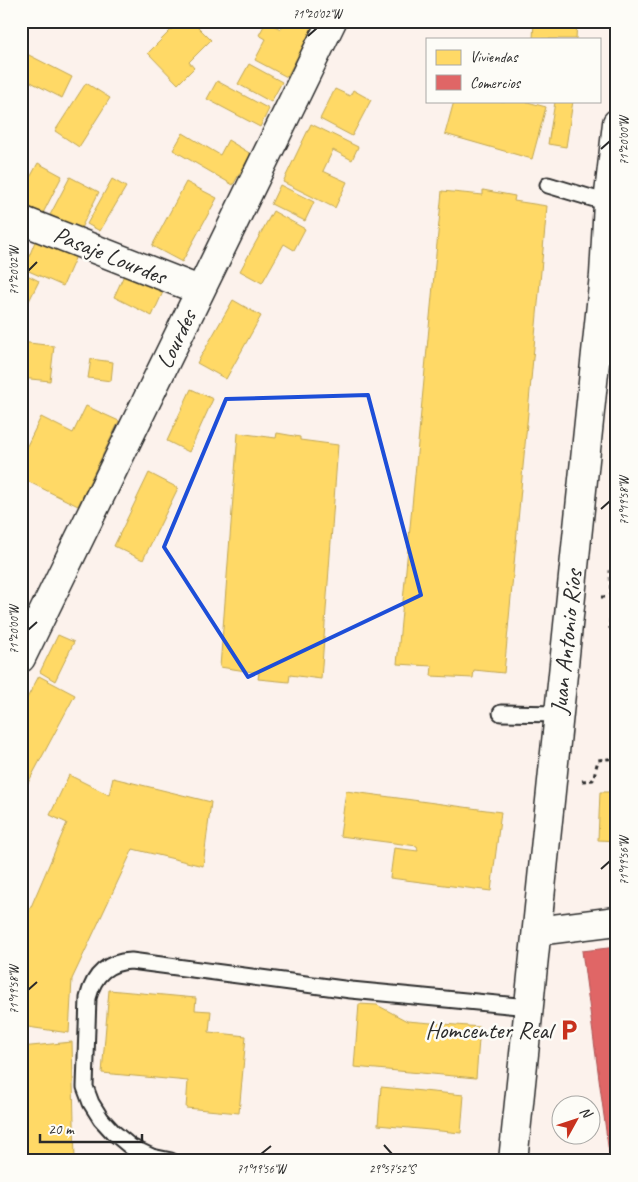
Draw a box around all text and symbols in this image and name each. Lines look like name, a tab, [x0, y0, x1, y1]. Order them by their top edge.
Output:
text: 71°20'02"W	[293, 6, 344, 22]
legend	[426, 38, 600, 102]
text: Viviendas	[470, 48, 519, 67]
text: Comercios	[470, 74, 522, 93]
text: 71°20'00"W	[616, 114, 632, 165]
street label: Pasaje Lourdes	[49, 219, 172, 292]
text: 71°20'02"W	[6, 244, 22, 295]
street label: Lourdes	[149, 303, 204, 373]
text: 71°19'58"W	[616, 474, 632, 525]
street label: Juan Antonio Ríos	[543, 566, 589, 717]
text: 71°20'00"W	[6, 603, 22, 654]
text: 71°19'56"W	[616, 834, 632, 885]
text: 71°19'58"W	[6, 963, 22, 1014]
place label: Homcenter Real	[425, 1015, 556, 1045]
parking icon: Homcenter Real	[556, 1017, 582, 1043]
north arrow	[550, 1094, 600, 1144]
text: N	[576, 1103, 596, 1123]
scale bar	[40, 1112, 142, 1144]
text: 20 m	[48, 1120, 75, 1139]
text: 71°19'56"W	[237, 1161, 288, 1177]
text: 29°57'52"S	[369, 1161, 417, 1177]

